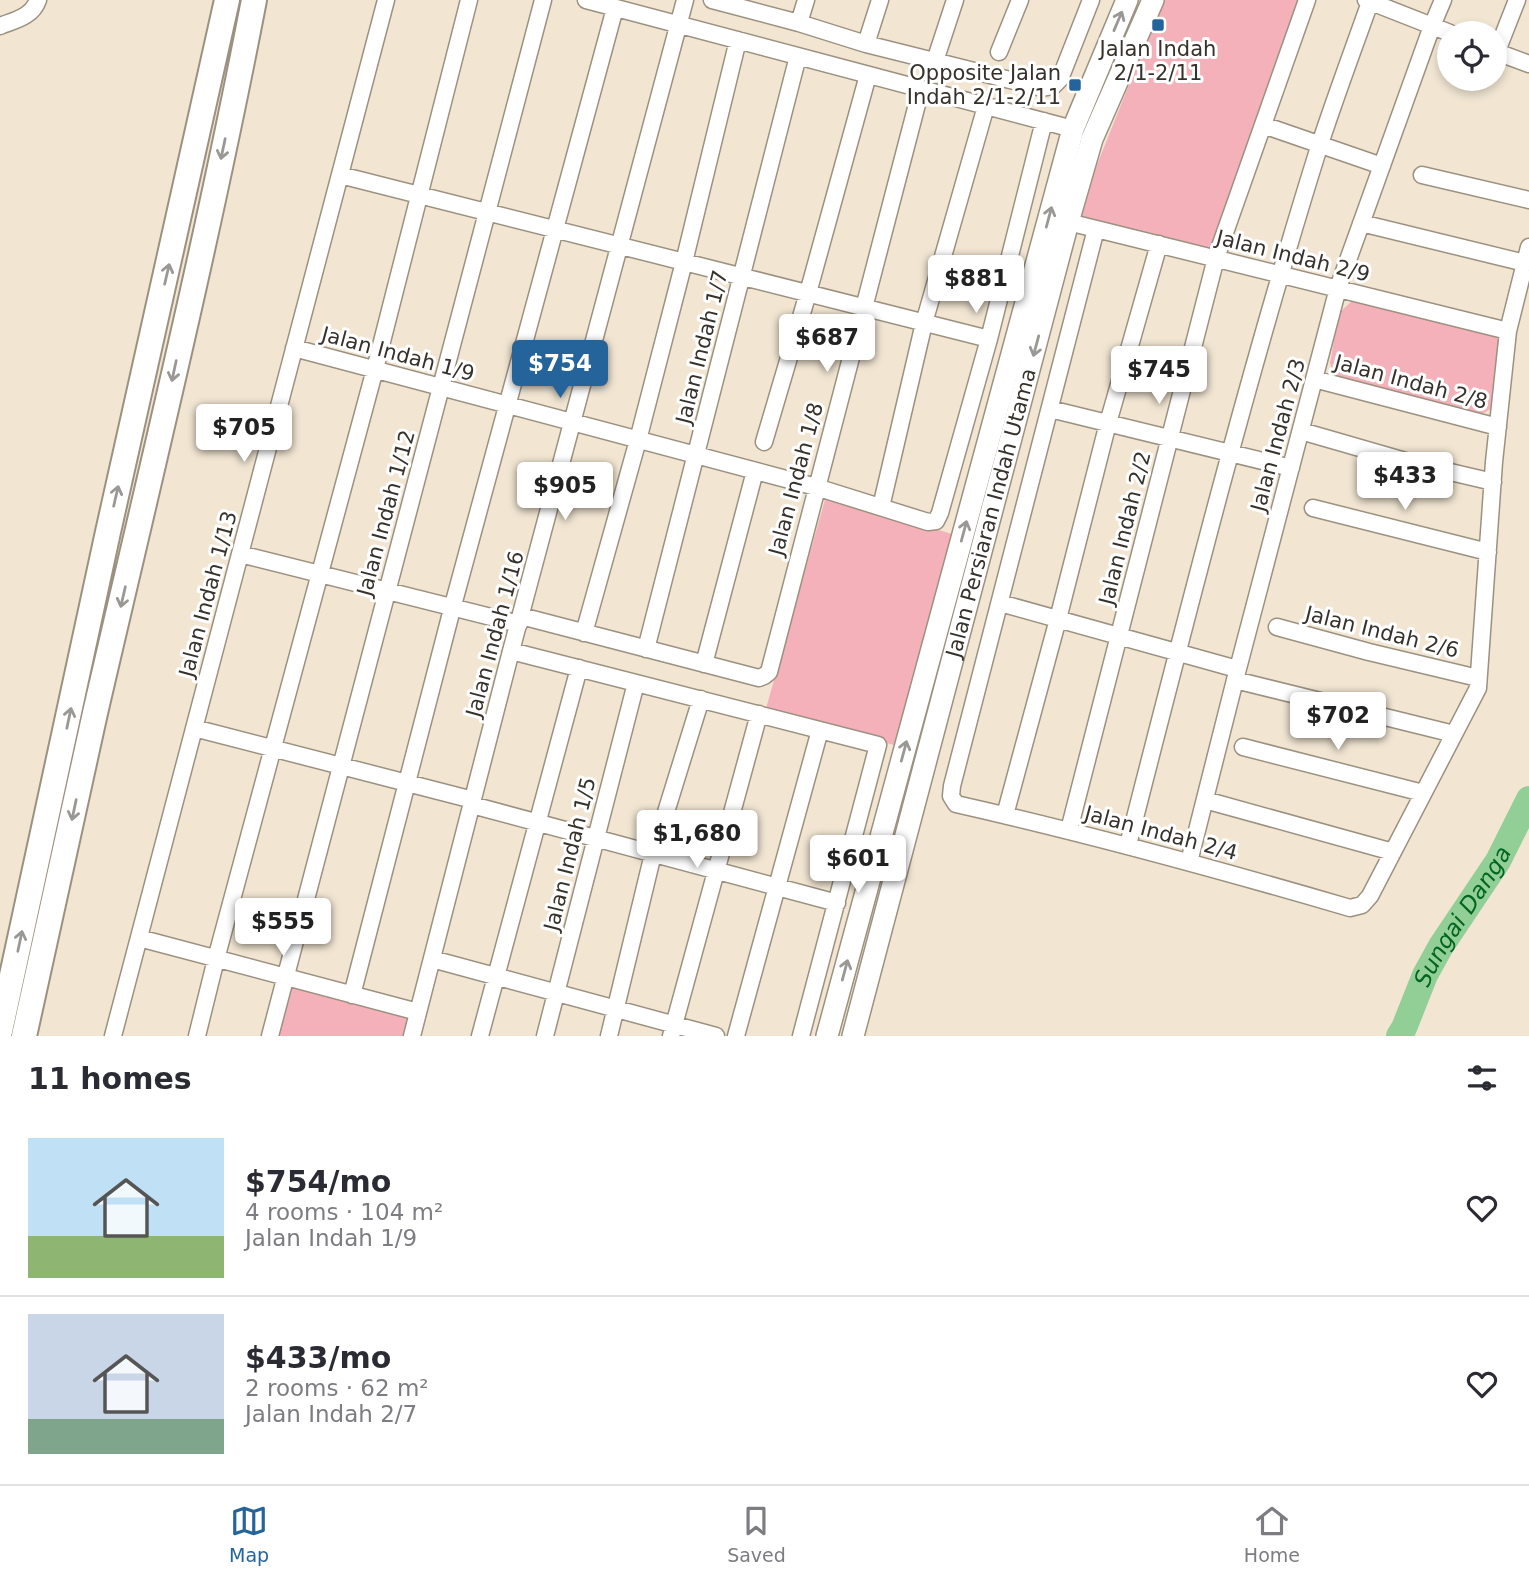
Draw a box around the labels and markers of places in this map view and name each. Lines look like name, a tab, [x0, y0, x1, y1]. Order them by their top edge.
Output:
marker: Jalan Indah 2/1-2/11	[1150, 17, 1166, 33]
place label: Jalan Indah 2/1-2/11	[1098, 37, 1216, 85]
place label: Opposite Jalan Indah 2/1-2/11	[907, 61, 1061, 109]
marker: Opposite Jalan Indah 2/1-2/11	[1067, 77, 1083, 93]
pin: $881	[935, 256, 1017, 315]
pin: $687	[786, 314, 868, 374]
pin: $754	[519, 340, 601, 400]
pin: $745	[1118, 346, 1200, 406]
pin: $705	[203, 405, 285, 464]
pin: $433	[1364, 452, 1446, 512]
pin: $905	[524, 462, 606, 522]
pin: $702	[1297, 692, 1379, 752]
pin: $1,680	[640, 810, 754, 870]
pin: $601	[817, 836, 899, 895]
pin: $555	[242, 898, 324, 958]

